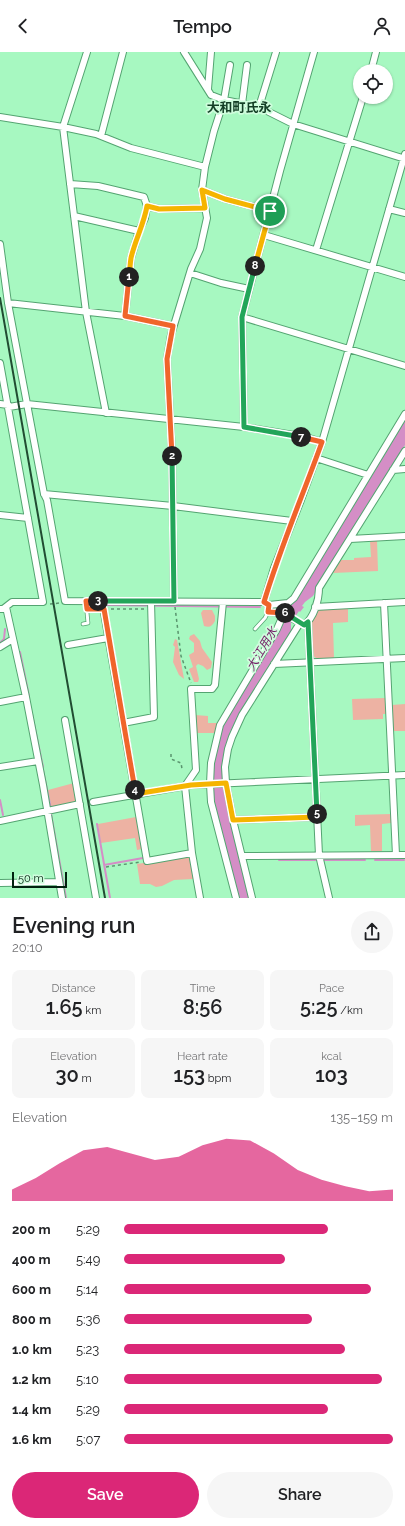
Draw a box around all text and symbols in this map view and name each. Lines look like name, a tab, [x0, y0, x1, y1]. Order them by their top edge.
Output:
icon: back	[12, 15, 34, 37]
icon: person	[371, 15, 393, 37]
text: Tempo	[173, 16, 232, 37]
map controls	[353, 64, 393, 104]
button: locate	[353, 64, 393, 104]
district label: 大和町氏永	[206, 100, 272, 115]
pin	[253, 194, 287, 228]
icon: arrive	[259, 200, 281, 222]
pin: 8	[245, 256, 265, 276]
text: 8	[252, 259, 258, 272]
pin: 1	[119, 267, 139, 287]
text: 1	[126, 270, 132, 283]
pin: 7	[291, 427, 311, 447]
text: 7	[298, 430, 304, 443]
pin: 2	[162, 446, 182, 466]
text: 2	[169, 449, 175, 462]
pin: 3	[88, 591, 108, 611]
text: 3	[95, 594, 101, 607]
pin: 6	[275, 603, 295, 623]
text: 6	[282, 606, 288, 619]
water label: 大江用水	[244, 623, 281, 673]
pin: 4	[125, 780, 145, 800]
text: 4	[132, 783, 138, 796]
pin: 5	[307, 804, 327, 824]
text: 5	[314, 807, 320, 820]
scale bar	[12, 870, 67, 889]
text: 50 m	[18, 872, 44, 885]
button: share	[351, 911, 393, 953]
text: Evening run	[12, 912, 135, 938]
text: 20:10	[12, 940, 43, 955]
text: Distance	[51, 982, 96, 995]
text: Time	[190, 982, 215, 995]
text: Pace	[319, 982, 344, 995]
text: 1.65	[46, 995, 83, 1019]
text: 8:56	[183, 995, 222, 1019]
text: 5:25	[300, 995, 338, 1019]
text: km	[83, 1004, 101, 1017]
text: /km	[338, 1004, 363, 1017]
text: Elevation	[50, 1050, 97, 1063]
text: Heart rate	[177, 1050, 228, 1063]
text: kcal	[321, 1050, 342, 1063]
text: 30	[55, 1063, 79, 1087]
text: 153	[174, 1063, 205, 1087]
text: 103	[315, 1063, 348, 1087]
text: m	[79, 1072, 92, 1085]
text: bpm	[205, 1072, 231, 1085]
text: Elevation	[12, 1110, 67, 1125]
text: 135–159 m	[331, 1110, 393, 1125]
text: 200 m	[12, 1222, 51, 1237]
text: 5:29	[76, 1222, 100, 1237]
text: 400 m	[12, 1252, 51, 1267]
text: 5:49	[76, 1252, 100, 1267]
text: 600 m	[12, 1282, 51, 1297]
text: 5:14	[76, 1282, 98, 1297]
text: 800 m	[12, 1312, 51, 1327]
text: 5:36	[76, 1312, 100, 1327]
text: 1.0 km	[12, 1342, 52, 1357]
text: 5:23	[76, 1342, 99, 1357]
text: 1.2 km	[12, 1372, 51, 1387]
text: 5:10	[76, 1372, 99, 1387]
text: 1.4 km	[12, 1402, 51, 1417]
text: 5:29	[76, 1402, 100, 1417]
text: 1.6 km	[12, 1432, 52, 1447]
text: 5:07	[76, 1432, 100, 1447]
button: Save	[12, 1472, 199, 1518]
button: Share	[207, 1472, 393, 1518]

